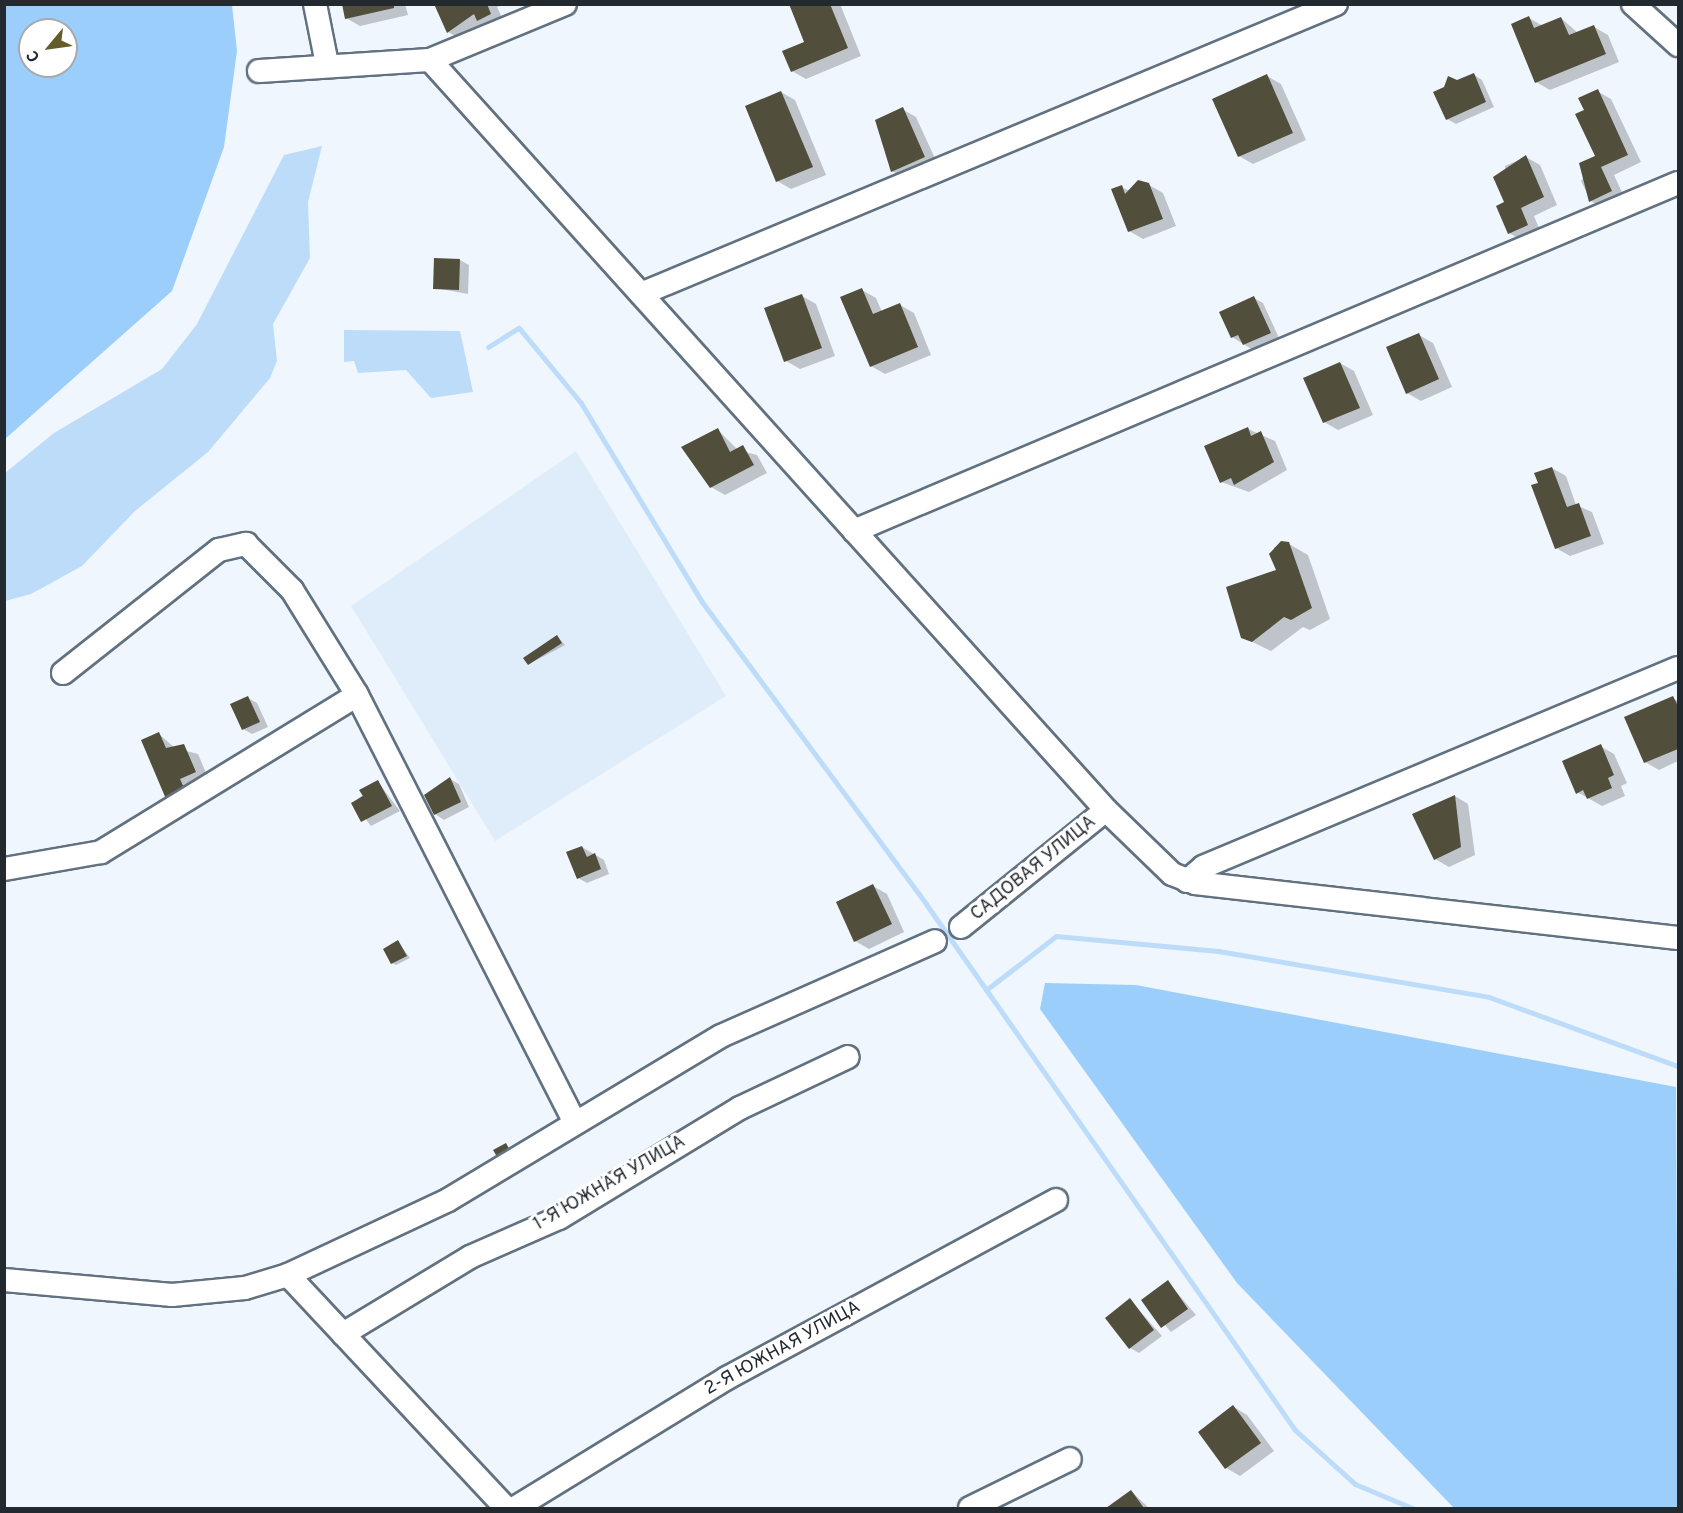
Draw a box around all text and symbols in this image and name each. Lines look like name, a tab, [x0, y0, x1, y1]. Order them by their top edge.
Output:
north arrow	[18, 18, 78, 78]
text: С	[23, 46, 45, 65]
street label: САДОВАЯ УЛИЦА	[967, 812, 1101, 926]
street label: 1-Я ЮЖНАЯ УЛИЦА	[530, 1132, 690, 1236]
street label: 2-Я ЮЖНАЯ УЛИЦА	[701, 1297, 865, 1401]

